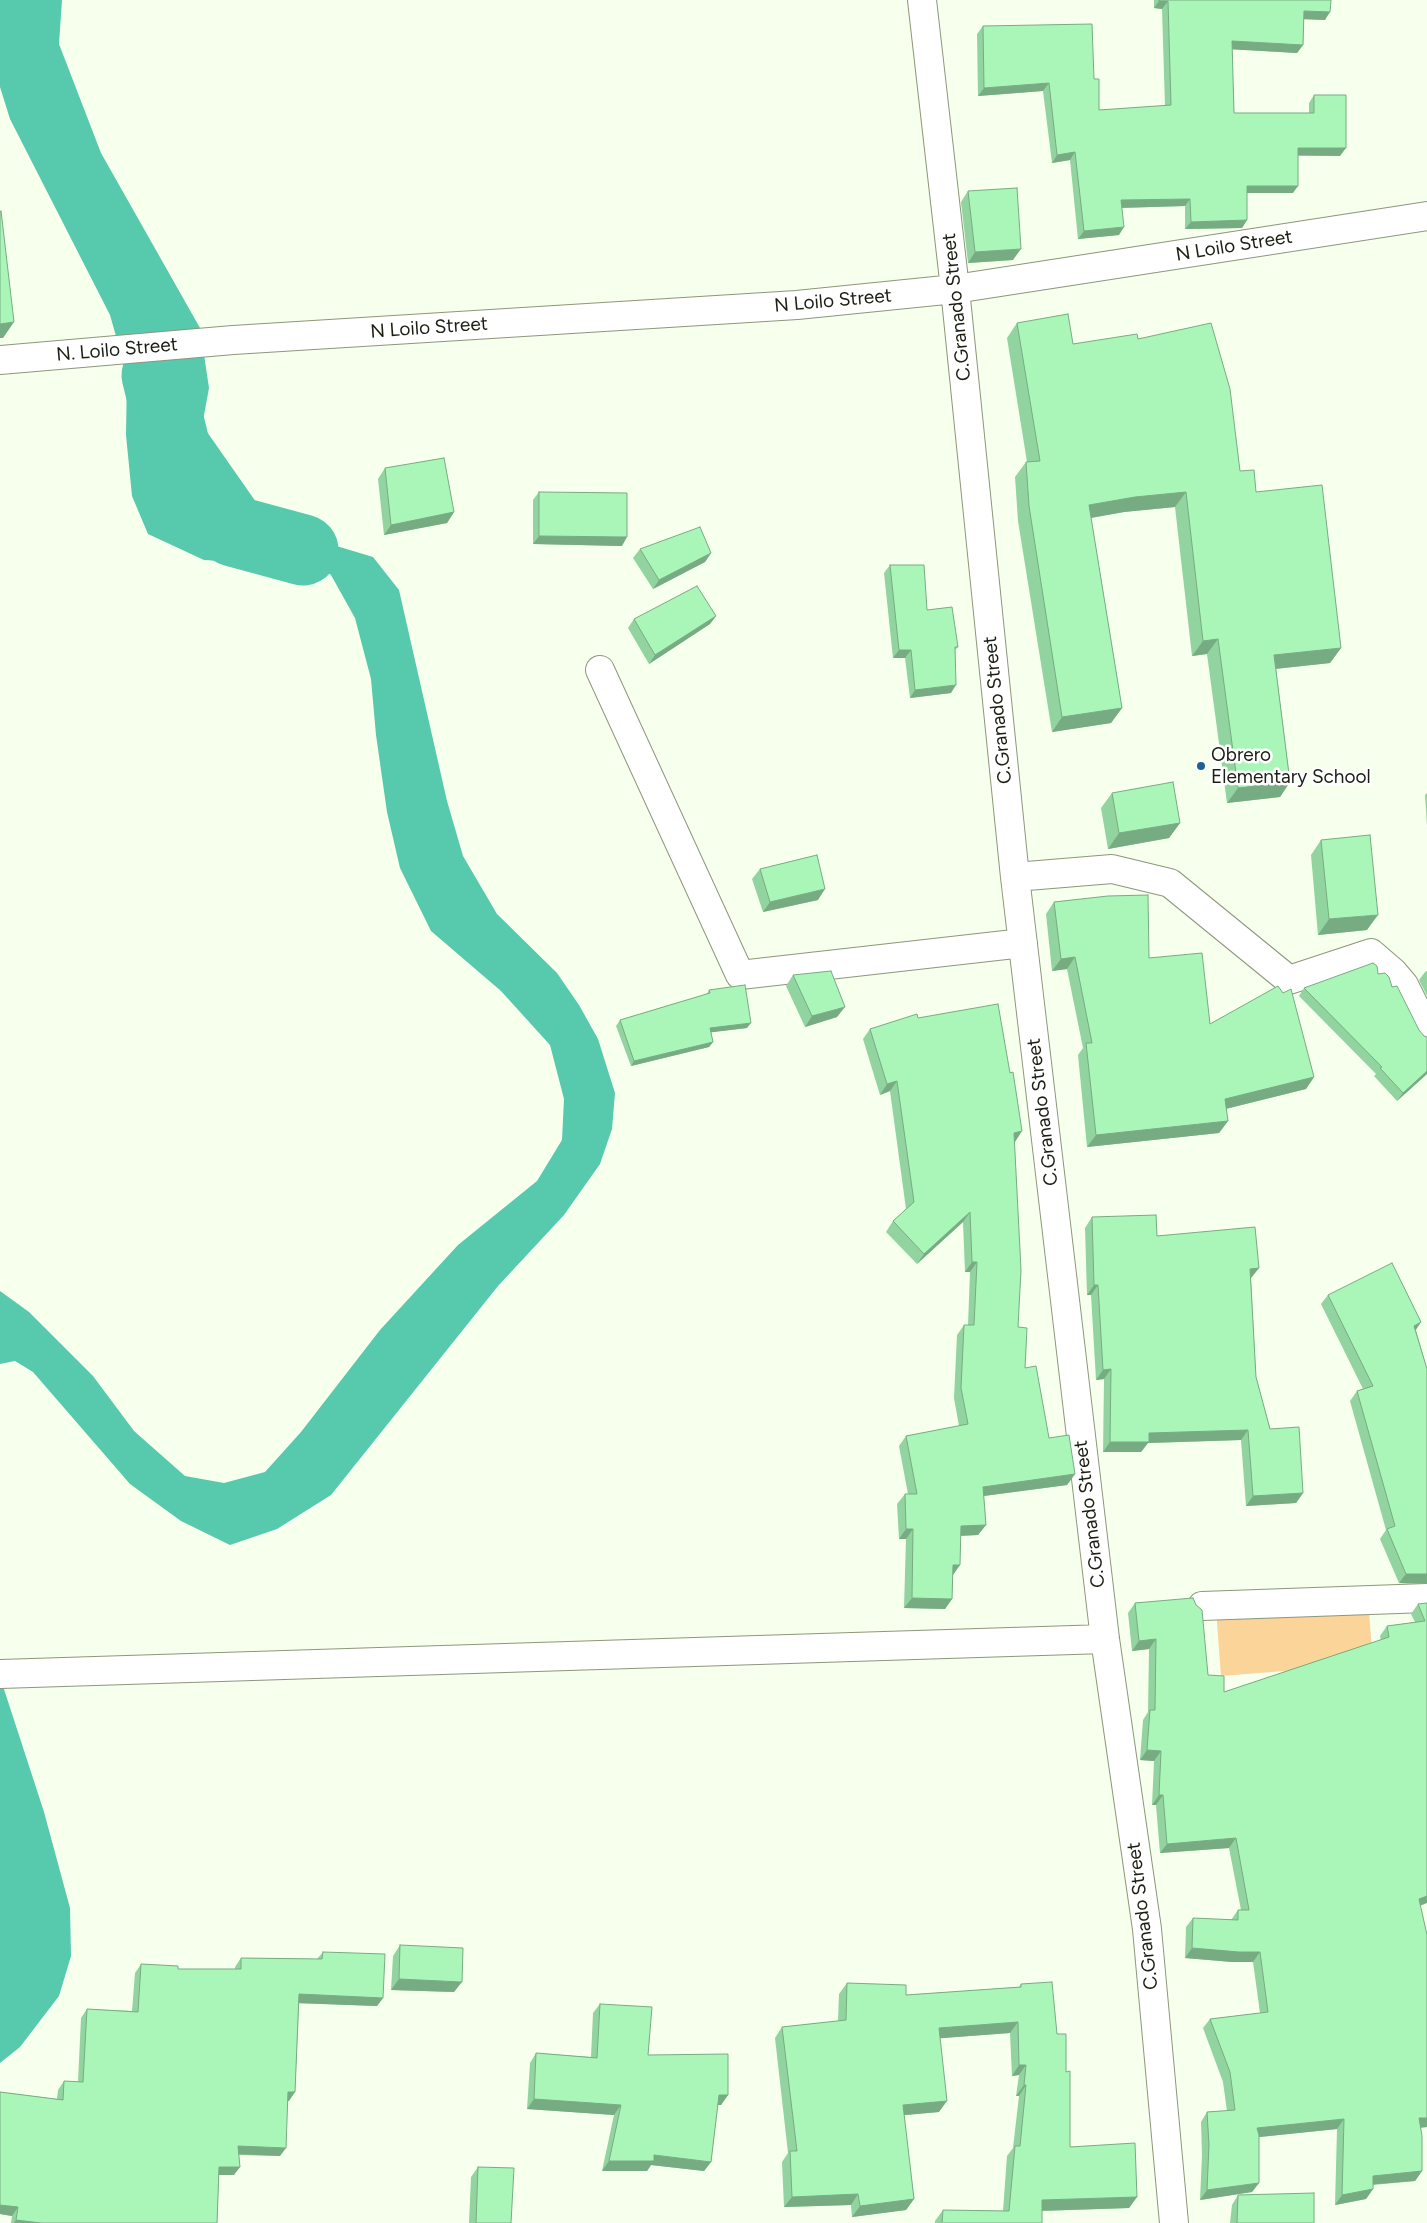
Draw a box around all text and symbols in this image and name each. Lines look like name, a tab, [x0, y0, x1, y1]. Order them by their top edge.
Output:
street label: N Loilo Street	[1174, 226, 1294, 266]
street label: C.Granado Street	[938, 232, 976, 382]
street label: N Loilo Street	[773, 285, 893, 317]
street label: N Loilo Street	[369, 313, 489, 343]
street label: N. Loilo Street	[55, 333, 179, 367]
street label: C.Granado Street	[979, 635, 1017, 785]
place label: Obrero Elementary School	[1211, 744, 1371, 788]
marker: Obrero Elementary School	[1195, 760, 1207, 772]
street label: C.Granado Street	[1023, 1037, 1063, 1187]
street label: C.Granado Street	[1070, 1439, 1110, 1589]
street label: C.Granado Street	[1123, 1841, 1163, 1991]

